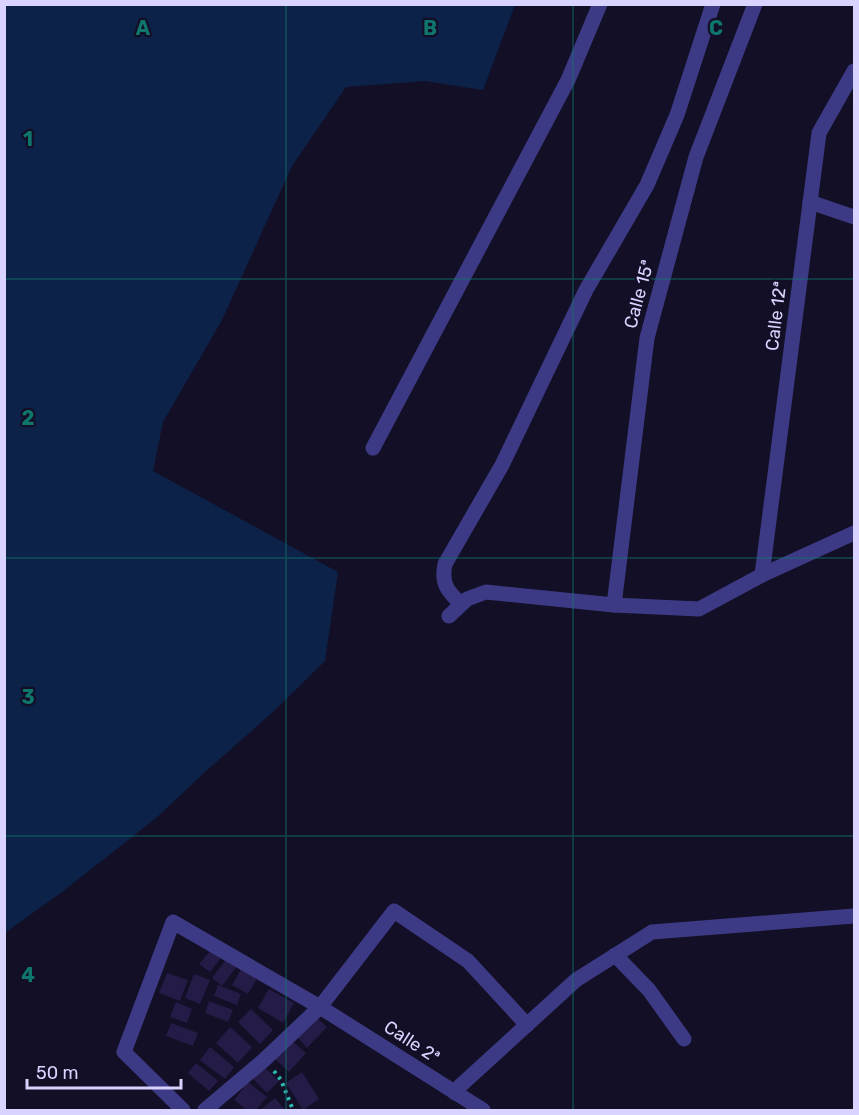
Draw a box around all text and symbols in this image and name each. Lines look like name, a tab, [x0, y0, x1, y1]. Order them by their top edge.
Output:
text: A	[136, 16, 151, 40]
text: B	[423, 16, 437, 40]
text: C	[709, 16, 723, 40]
text: 1	[23, 127, 33, 151]
street label: Calle 15ª	[619, 257, 659, 331]
street label: Calle 12ª	[761, 280, 791, 352]
text: 2	[22, 406, 35, 430]
text: 3	[21, 685, 35, 709]
text: 4	[21, 963, 35, 987]
street label: Calle 2ª	[380, 1016, 444, 1068]
scale bar	[27, 1052, 182, 1090]
text: 50 m	[36, 1062, 79, 1084]

